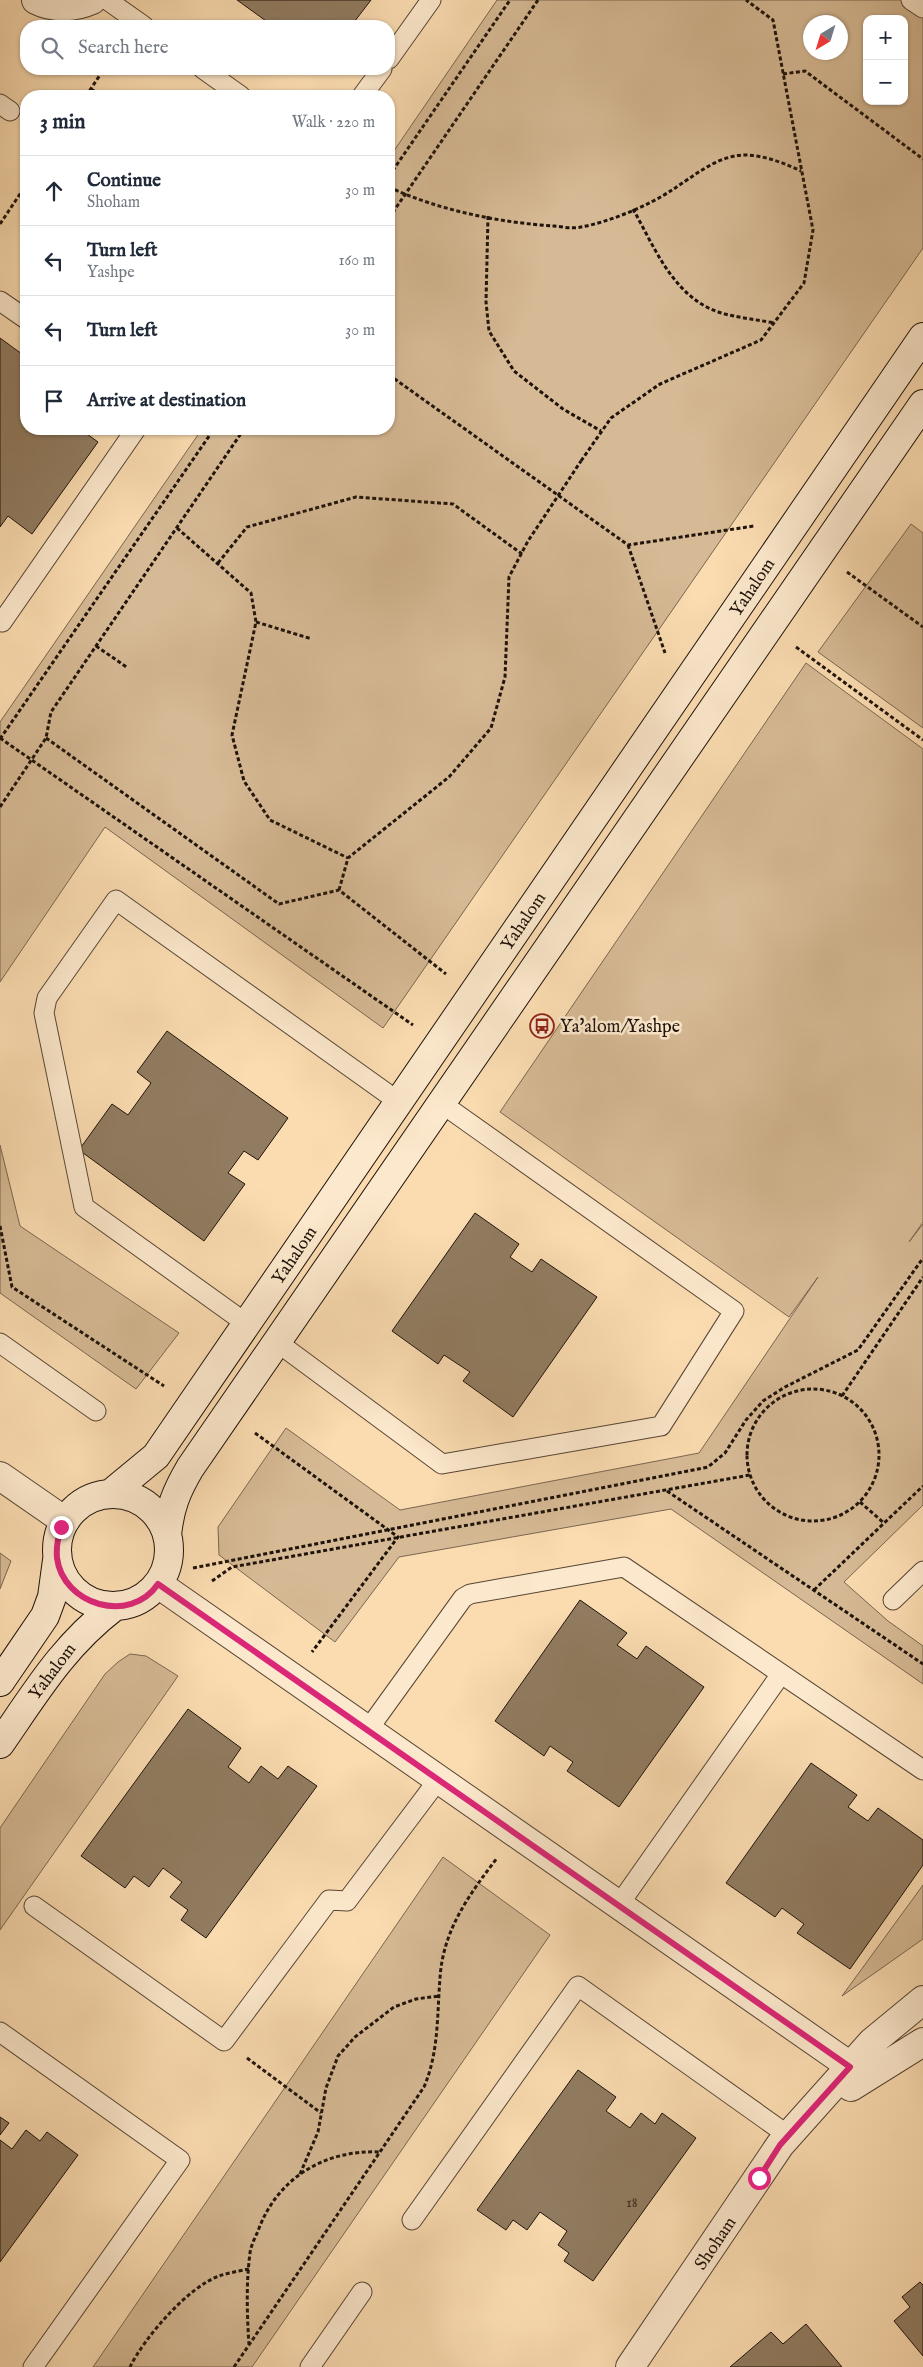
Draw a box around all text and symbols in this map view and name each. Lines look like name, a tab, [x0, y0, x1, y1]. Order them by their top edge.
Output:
north arrow	[803, 15, 848, 60]
map controls	[863, 15, 908, 105]
button: +	[863, 15, 908, 60]
search box	[20, 20, 395, 75]
icon: search	[38, 34, 66, 62]
text: Search here	[78, 36, 169, 60]
button: −	[863, 60, 908, 105]
text: 3 min	[40, 109, 85, 136]
text: Walk · 220 m	[292, 113, 375, 133]
text: Continue	[87, 169, 161, 193]
icon: ahead	[40, 177, 68, 205]
text: 30 m	[345, 181, 375, 201]
text: Shoham	[87, 193, 140, 213]
text: Turn left	[87, 239, 158, 263]
icon: left	[40, 247, 68, 275]
text: 160 m	[339, 251, 375, 271]
text: Yashpe	[87, 263, 135, 283]
icon: left	[40, 317, 68, 345]
text: Turn left	[87, 319, 158, 343]
text: 30 m	[345, 321, 375, 341]
icon: arrive	[40, 387, 68, 415]
text: Arrive at destination	[87, 389, 246, 413]
street label: Yahalom	[725, 554, 781, 621]
street label: Yahalom	[496, 888, 552, 955]
bus stop icon: Ya'alom/Yashpe	[529, 1013, 555, 1039]
place label: Ya'alom/Yashpe	[560, 1016, 680, 1039]
street label: Yahalom	[267, 1222, 323, 1289]
route end	[50, 1516, 73, 1539]
street label: Yahalom	[24, 1639, 82, 1705]
route start	[748, 2167, 771, 2190]
house number: 18	[626, 2193, 638, 2212]
street label: Shoham	[690, 2213, 742, 2275]

